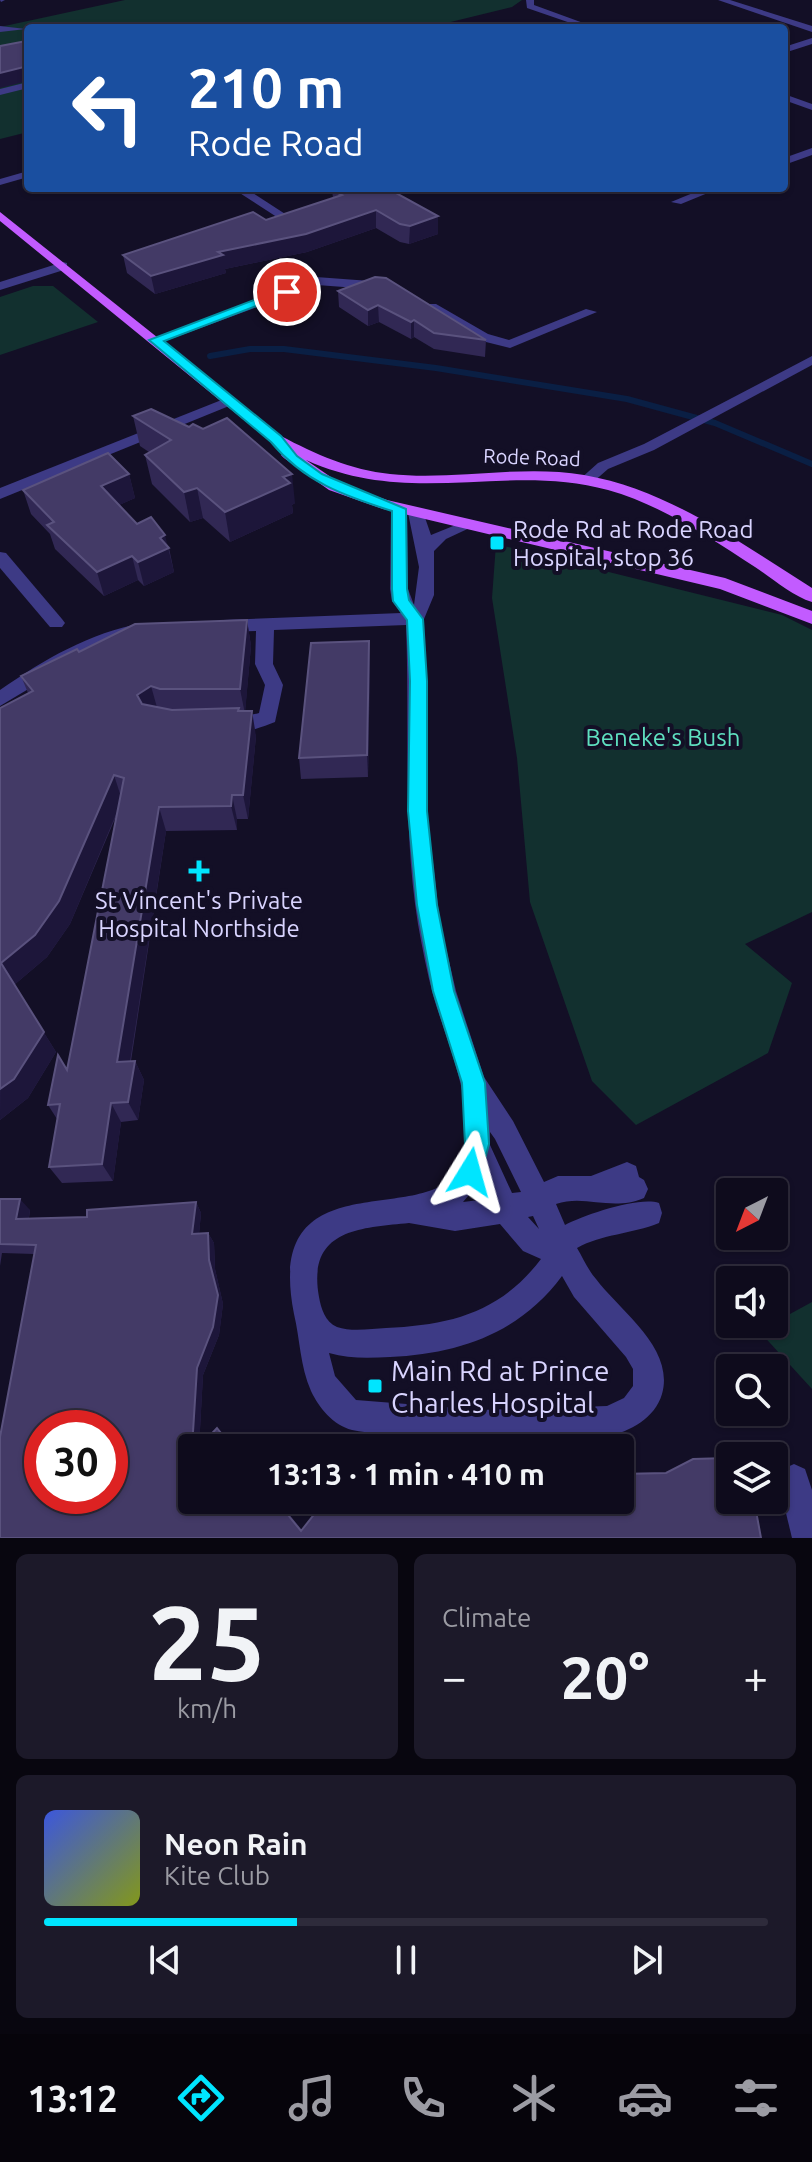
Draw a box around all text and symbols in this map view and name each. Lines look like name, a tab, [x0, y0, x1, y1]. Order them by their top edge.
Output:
icon: left	[56, 56, 160, 160]
text: 210 m	[188, 56, 344, 119]
text: Rode Road	[188, 122, 364, 163]
pin	[253, 258, 321, 326]
icon: arrive	[265, 270, 309, 314]
street label: Rode Road	[483, 444, 581, 470]
place label: Rode Rd at Rode Road Hospital, stop 36	[513, 516, 753, 571]
marker: Rode Rd at Rode Road Hospital, stop 36	[488, 534, 506, 552]
park label: Beneke's Bush	[586, 724, 740, 751]
marker: St Vincent's Private Hospital Northside	[188, 860, 210, 882]
place label: St Vincent's Private Hospital Northside	[95, 887, 303, 942]
position arrow	[428, 1130, 512, 1214]
north arrow	[716, 1178, 788, 1250]
map controls	[716, 1178, 788, 1514]
button: sound	[716, 1266, 788, 1338]
button: search	[716, 1354, 788, 1426]
place label: Main Rd at Prince Charles Hospital	[391, 1355, 609, 1418]
marker: Main Rd at Prince Charles Hospital	[366, 1377, 384, 1395]
speed limit sign: 30	[24, 1410, 128, 1514]
button: layers	[716, 1442, 788, 1514]
text: 13:13 · 1 min · 410 m	[267, 1457, 545, 1491]
text: 25	[148, 1583, 266, 1700]
text: Climate	[442, 1603, 531, 1632]
text: 20°	[561, 1643, 649, 1710]
text: −	[442, 1652, 467, 1701]
text: +	[743, 1652, 768, 1701]
text: km/h	[177, 1694, 237, 1723]
text: Neon Rain	[164, 1827, 308, 1861]
text: Kite Club	[164, 1861, 270, 1890]
icon: previous	[143, 1938, 187, 1982]
icon: pause	[384, 1938, 428, 1982]
icon: next	[625, 1938, 669, 1982]
icon: directions	[173, 2070, 229, 2126]
icon: music	[284, 2070, 340, 2126]
icon: phone	[395, 2070, 451, 2126]
icon: climate	[506, 2070, 562, 2126]
icon: car	[617, 2070, 673, 2126]
icon: filters	[728, 2070, 784, 2126]
text: 13:12	[28, 2078, 118, 2119]

